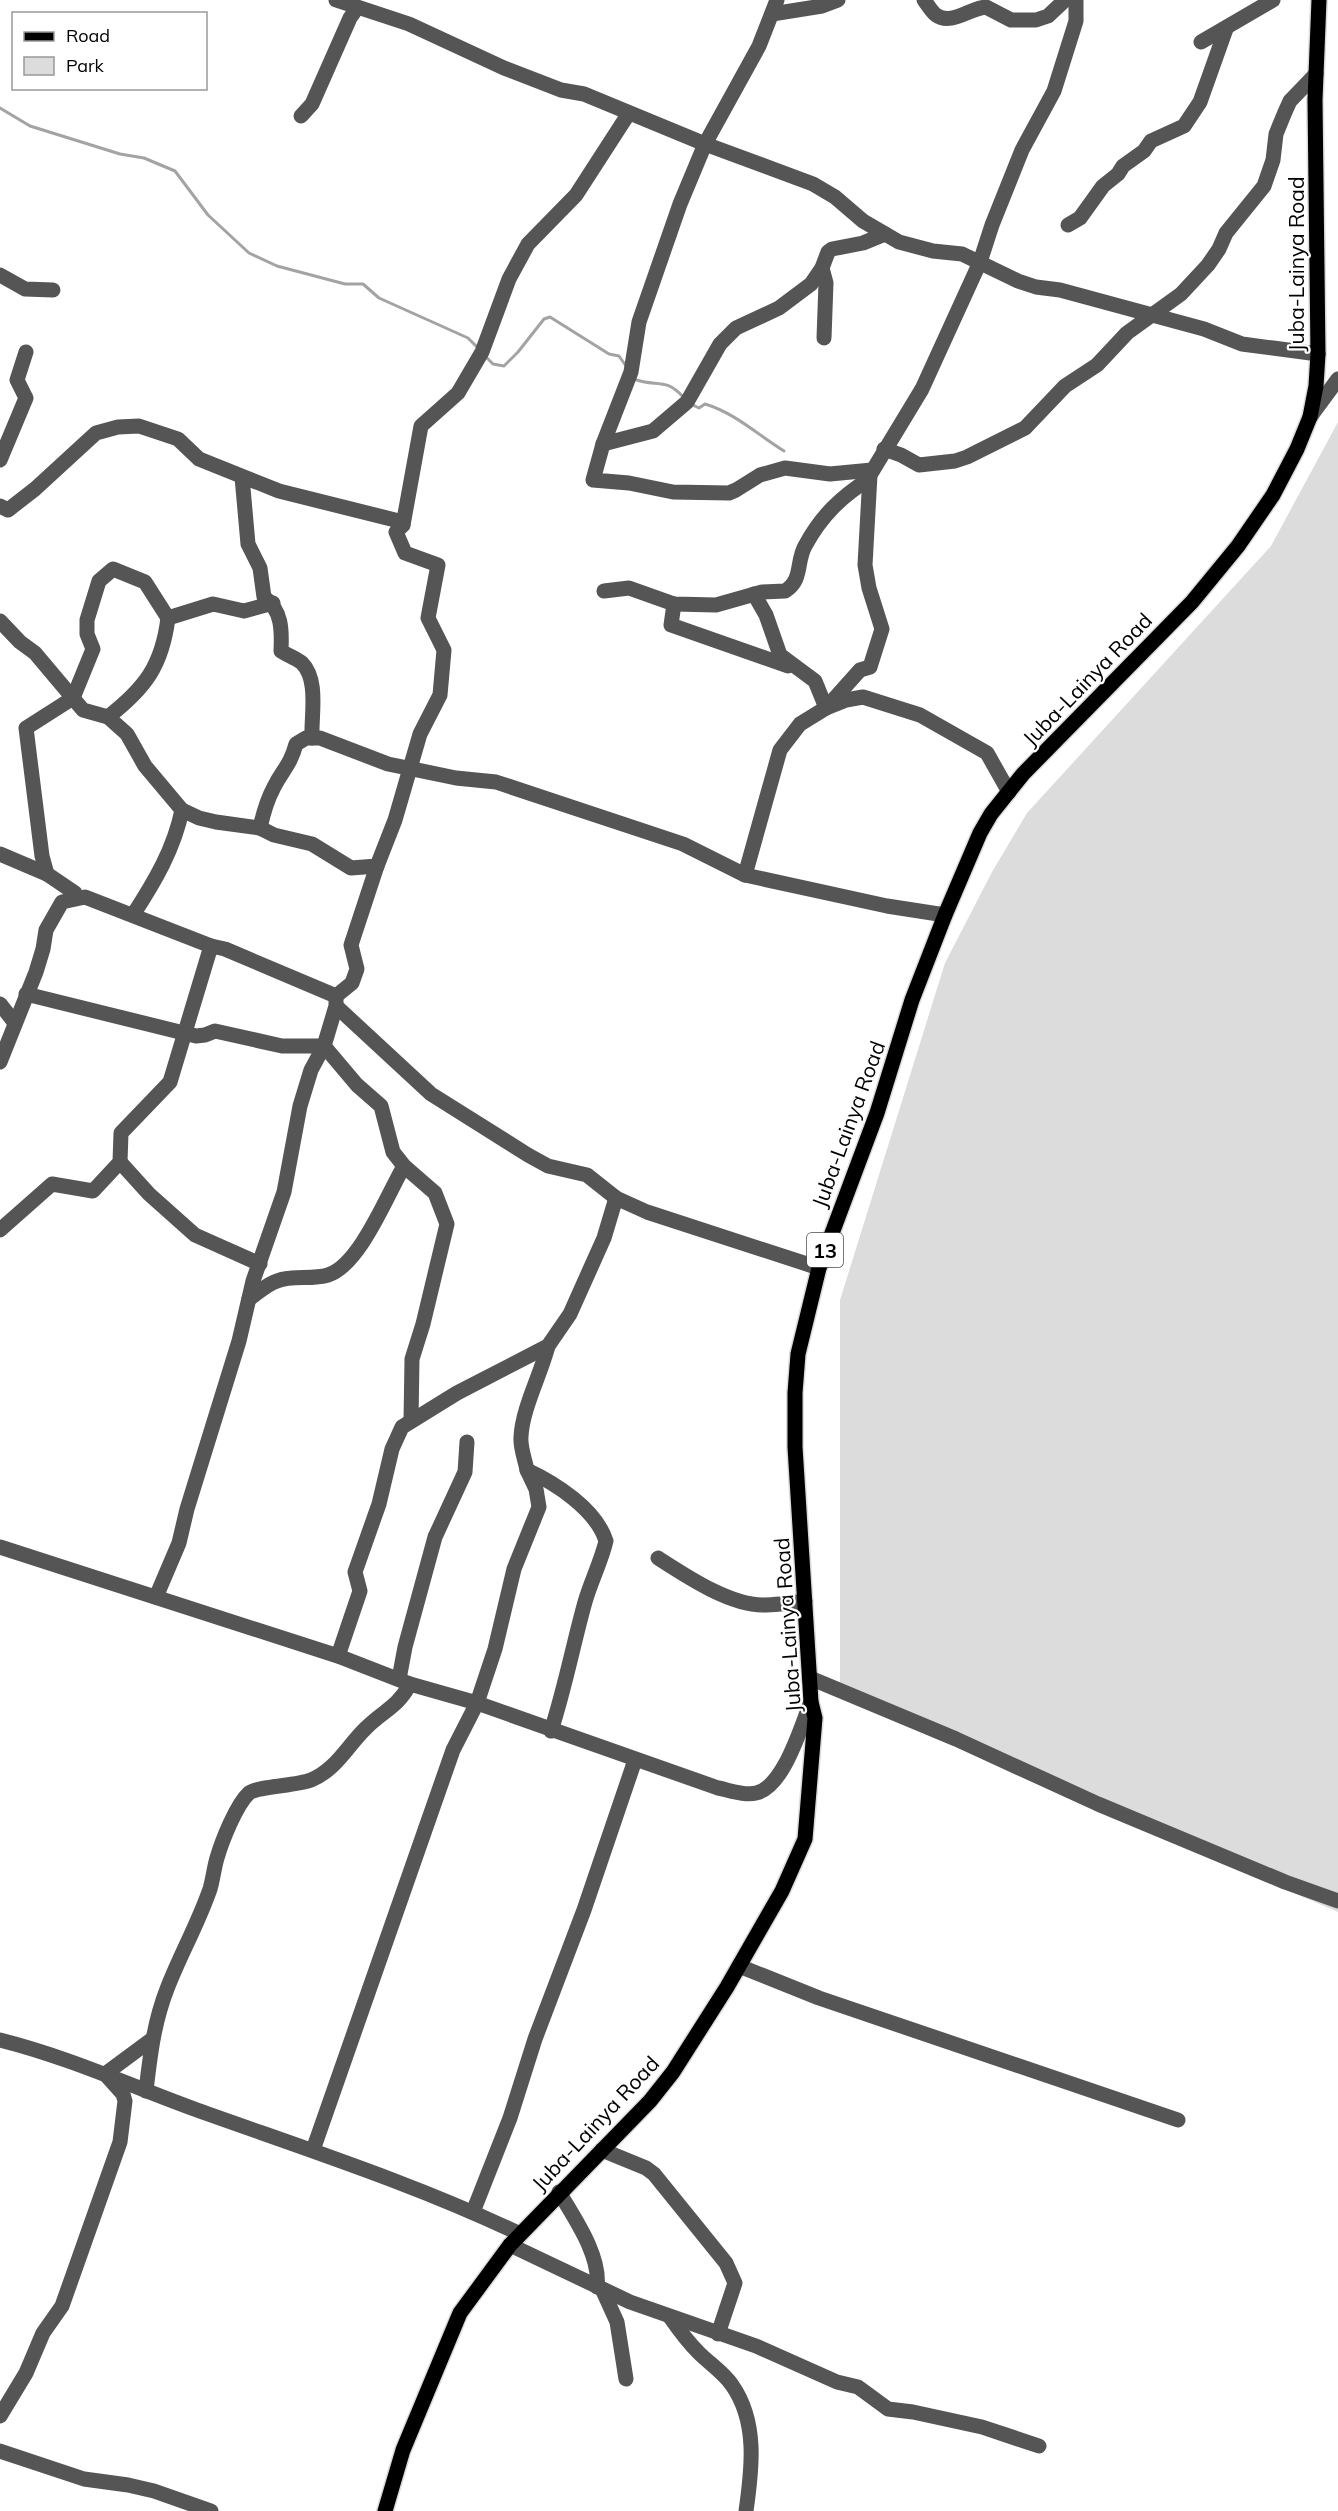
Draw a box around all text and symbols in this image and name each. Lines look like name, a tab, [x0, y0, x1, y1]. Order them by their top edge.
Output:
legend	[12, 12, 207, 90]
text: Road	[66, 24, 110, 47]
text: Park	[66, 54, 105, 77]
street label: Juba-Lainya Road	[1283, 177, 1309, 351]
street label: Juba-Lainya Road	[1017, 607, 1157, 751]
street label: Juba-Lainya Road	[806, 1037, 890, 1211]
road number: 13	[807, 1233, 843, 1267]
street label: Juba-Lainya Road	[768, 1537, 806, 1713]
street label: Juba-Lainya Road	[526, 2050, 664, 2196]

